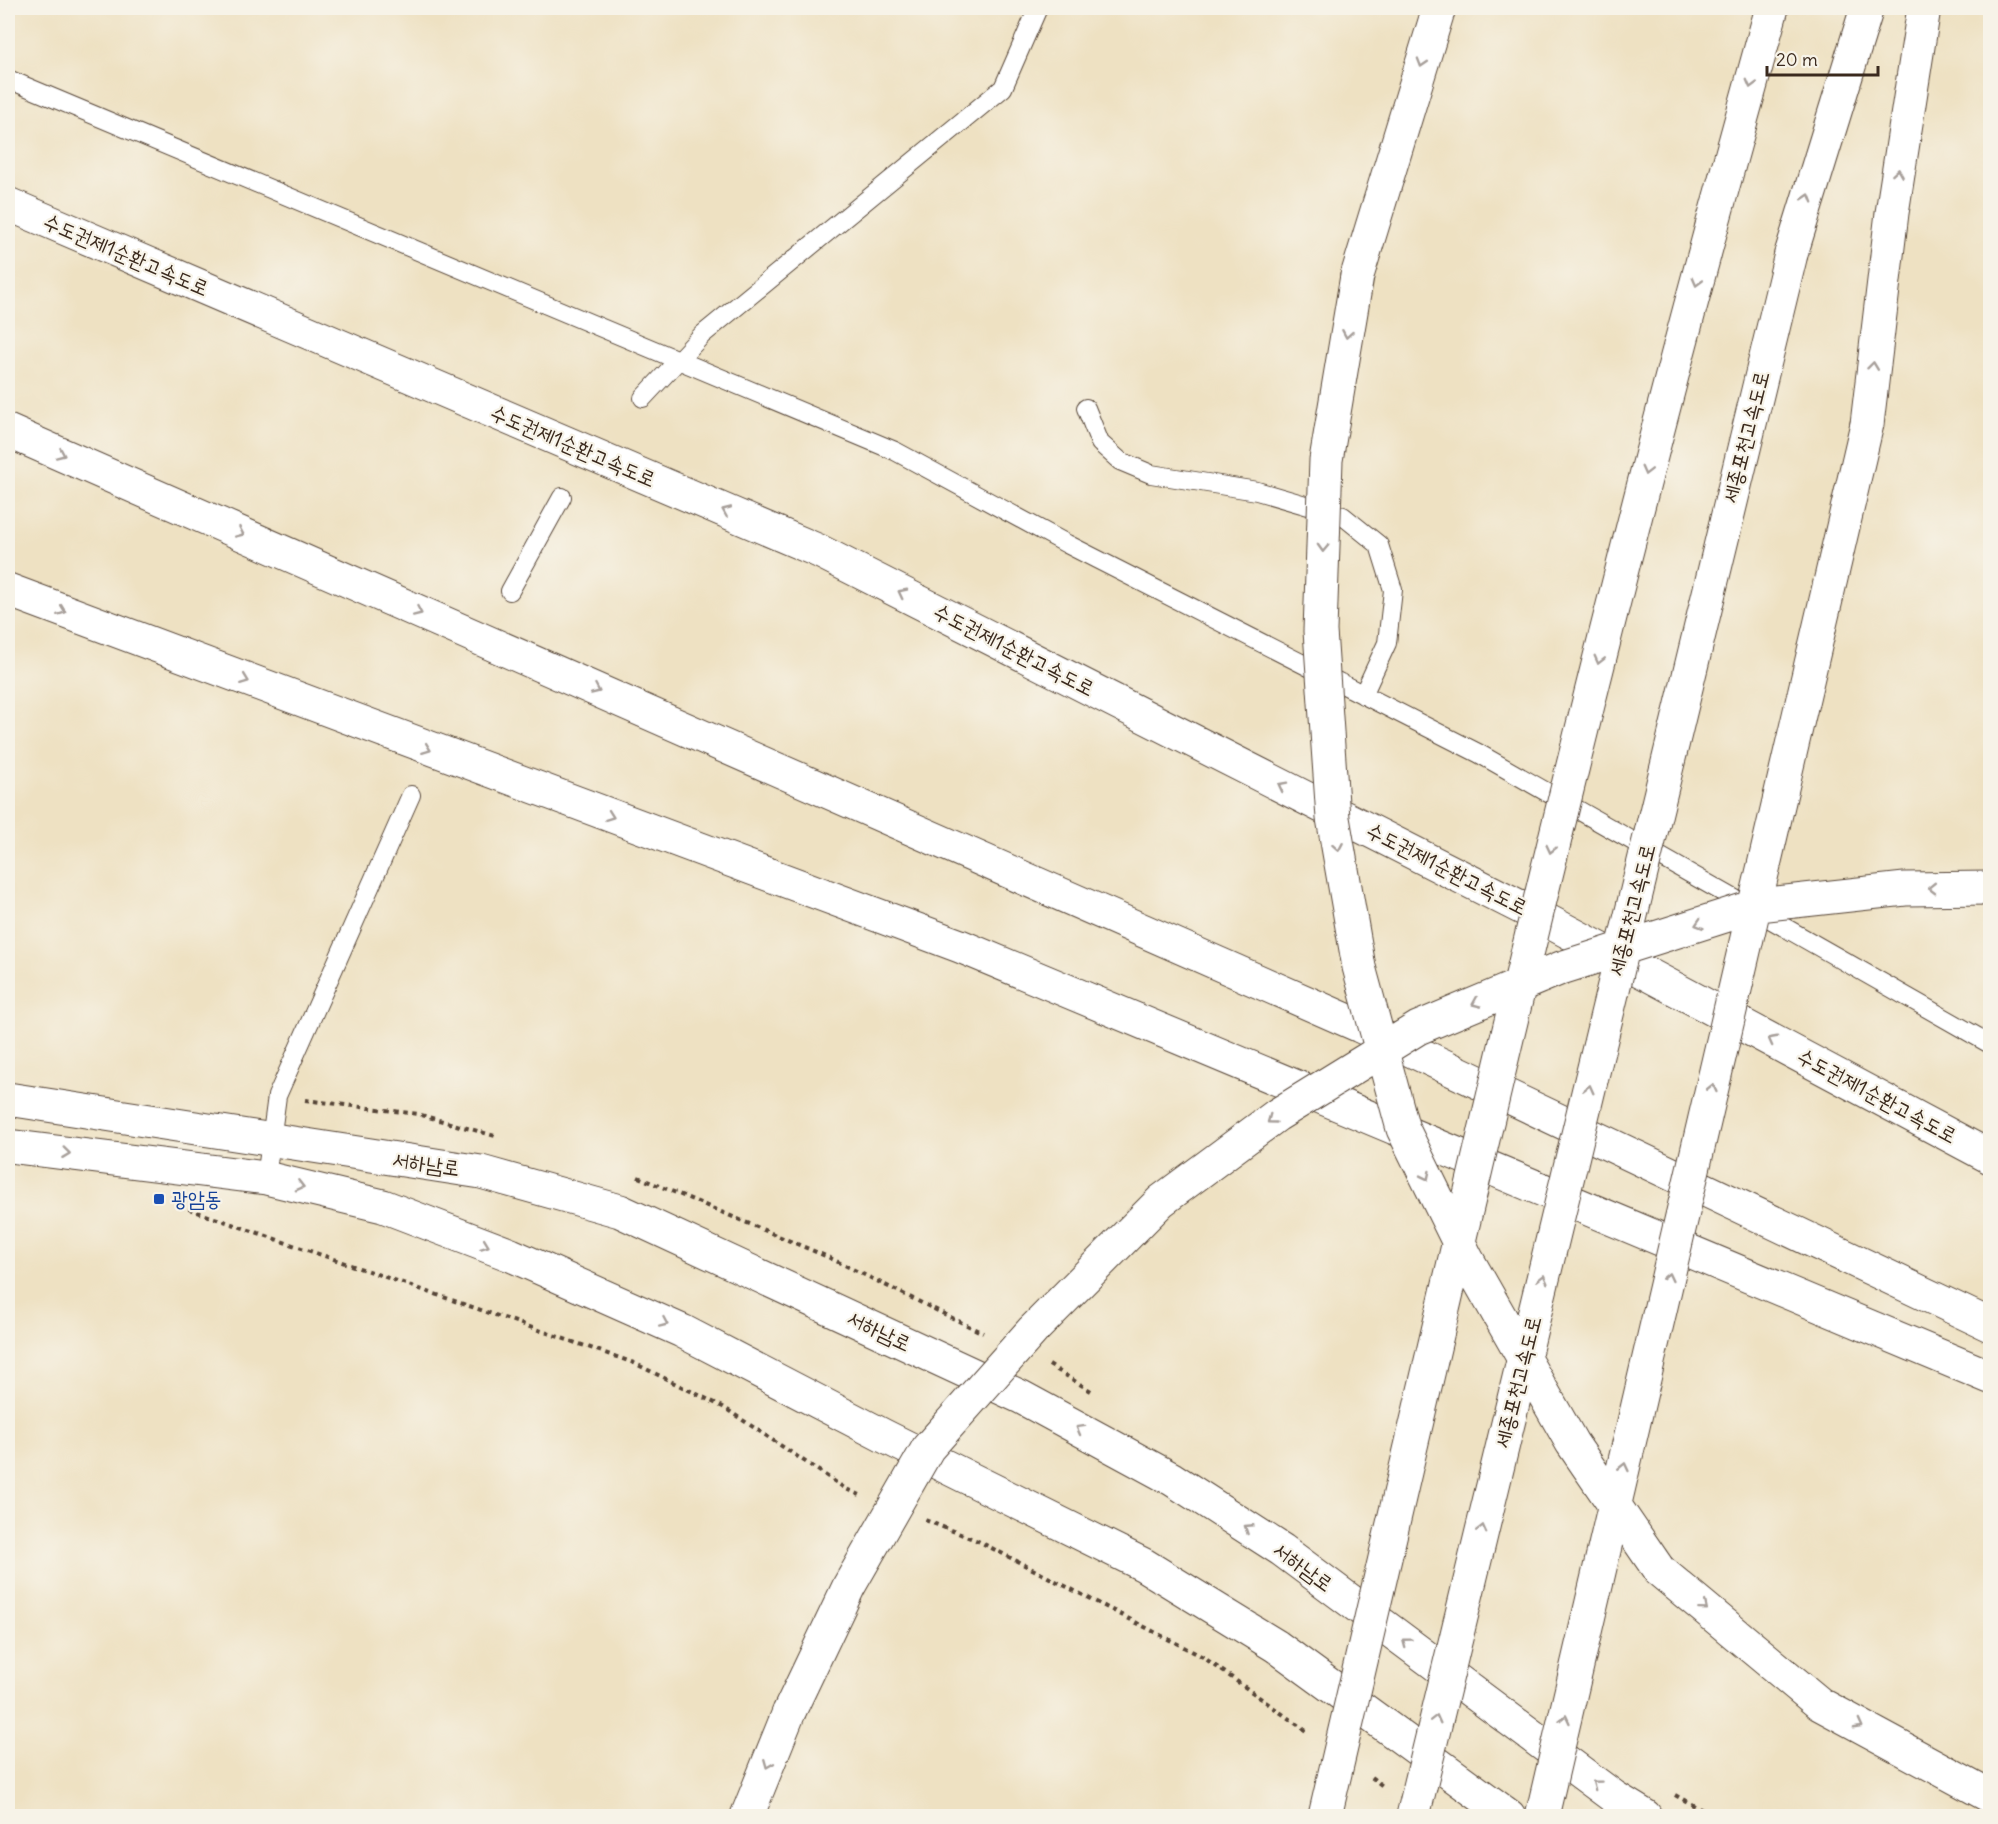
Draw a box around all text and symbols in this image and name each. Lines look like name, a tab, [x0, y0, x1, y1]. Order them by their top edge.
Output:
scale bar	[1767, 39, 1878, 77]
text: 20 m	[1776, 48, 1818, 71]
one-way arrow	[1417, 58, 1429, 68]
one-way arrow	[1746, 78, 1758, 89]
one-way arrow	[1891, 168, 1904, 178]
one-way arrow	[1801, 193, 1813, 204]
street label: 수도권제1순환고속도로	[39, 207, 213, 302]
one-way arrow	[1692, 276, 1704, 287]
one-way arrow	[1342, 329, 1354, 339]
one-way arrow	[1867, 361, 1879, 371]
street label: 세종포천고속도로	[1716, 368, 1775, 506]
street label: 수도권제1순환고속도로	[486, 398, 660, 493]
one-way arrow	[55, 447, 66, 459]
one-way arrow	[1641, 465, 1654, 475]
one-way arrow	[721, 506, 732, 518]
one-way arrow	[233, 526, 244, 538]
one-way arrow	[1317, 544, 1329, 553]
one-way arrow	[898, 589, 909, 600]
street label: 수도권제1순환고속도로	[929, 597, 1099, 702]
one-way arrow	[56, 604, 67, 616]
one-way arrow	[412, 604, 423, 616]
one-way arrow	[1593, 654, 1606, 664]
one-way arrow	[239, 672, 250, 685]
one-way arrow	[590, 683, 601, 695]
one-way arrow	[421, 741, 432, 754]
one-way arrow	[1278, 782, 1289, 793]
one-way arrow	[604, 809, 615, 822]
street label: 수도권제1순환고속도로	[1362, 816, 1532, 921]
street label: 세종포천고속도로	[1602, 841, 1661, 979]
one-way arrow	[1331, 843, 1343, 852]
one-way arrow	[1546, 844, 1559, 854]
one-way arrow	[1928, 882, 1937, 894]
one-way arrow	[1694, 917, 1705, 929]
one-way arrow	[1471, 996, 1482, 1008]
one-way arrow	[1768, 1036, 1778, 1047]
street label: 수도권제1순환고속도로	[1793, 1042, 1962, 1149]
one-way arrow	[1705, 1083, 1718, 1093]
one-way arrow	[1581, 1084, 1594, 1094]
one-way arrow	[1266, 1113, 1277, 1124]
street label: 서하남로	[391, 1145, 461, 1182]
one-way arrow	[61, 1146, 70, 1158]
one-way arrow	[1419, 1170, 1431, 1181]
one-way arrow	[295, 1179, 305, 1192]
place label: 광암동	[171, 1185, 222, 1212]
marker: 광암동	[152, 1192, 166, 1206]
one-way arrow	[480, 1238, 490, 1251]
one-way arrow	[1660, 1273, 1673, 1283]
one-way arrow	[1535, 1274, 1548, 1284]
street label: 서하남로	[843, 1304, 916, 1357]
street label: 세종포천고속도로	[1488, 1313, 1547, 1451]
one-way arrow	[658, 1316, 669, 1328]
one-way arrow	[1076, 1425, 1087, 1436]
one-way arrow	[1616, 1463, 1629, 1473]
one-way arrow	[1244, 1524, 1255, 1535]
one-way arrow	[1475, 1524, 1488, 1534]
street label: 서하남로	[1268, 1536, 1339, 1597]
one-way arrow	[1697, 1600, 1708, 1611]
one-way arrow	[1402, 1639, 1413, 1650]
one-way arrow	[1429, 1714, 1442, 1724]
one-way arrow	[1558, 1714, 1571, 1724]
one-way arrow	[1853, 1718, 1863, 1729]
one-way arrow	[763, 1758, 775, 1769]
one-way arrow	[1592, 1780, 1603, 1791]

